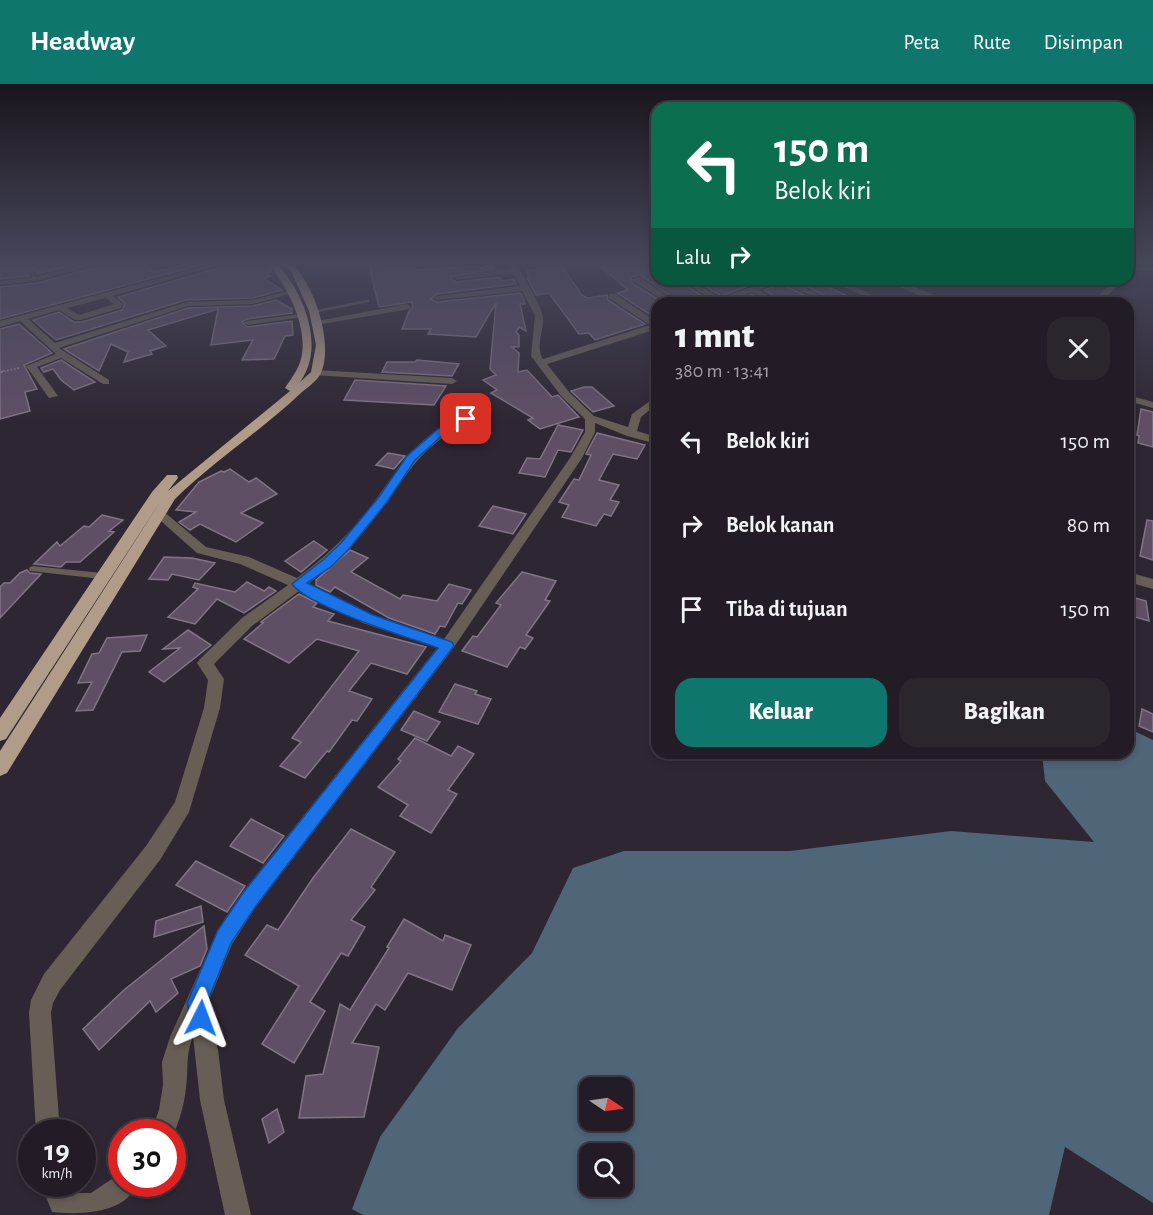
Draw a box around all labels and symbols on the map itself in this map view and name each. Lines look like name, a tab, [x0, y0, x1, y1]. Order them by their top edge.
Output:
pin	[440, 393, 491, 444]
position arrow	[169, 986, 233, 1050]
north arrow	[579, 1077, 633, 1131]
speed limit sign: 30	[108, 1119, 186, 1197]

